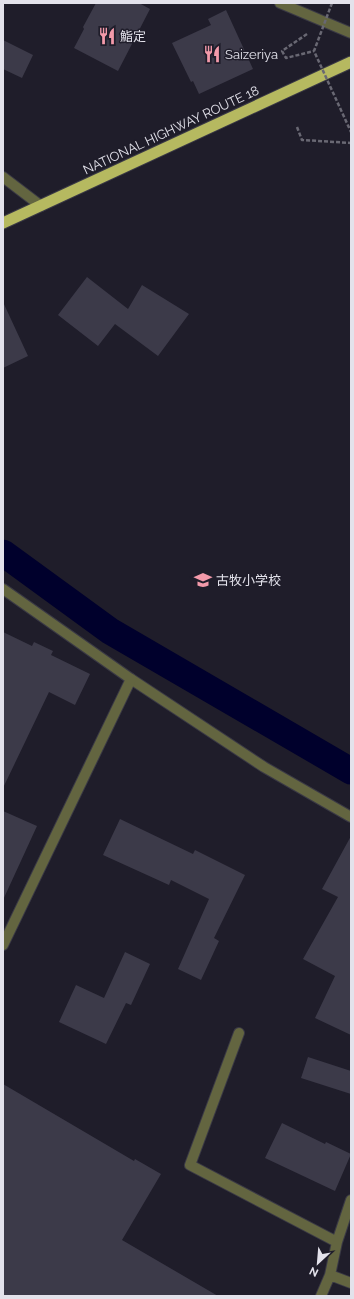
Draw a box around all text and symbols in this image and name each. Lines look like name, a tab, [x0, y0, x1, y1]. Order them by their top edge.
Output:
restaurant icon: 鮨定	[97, 26, 117, 46]
place label: 鮨定	[120, 29, 146, 44]
restaurant icon: Saizeriya	[202, 44, 222, 64]
place label: Saizeriya	[225, 47, 278, 62]
street label: NATIONAL HIGHWAY ROUTE 18	[81, 82, 262, 177]
school or university icon: 古牧小学校	[193, 570, 213, 590]
place label: 古牧小学校	[216, 573, 281, 588]
north arrow	[298, 1243, 338, 1283]
text: N	[307, 1264, 320, 1279]

